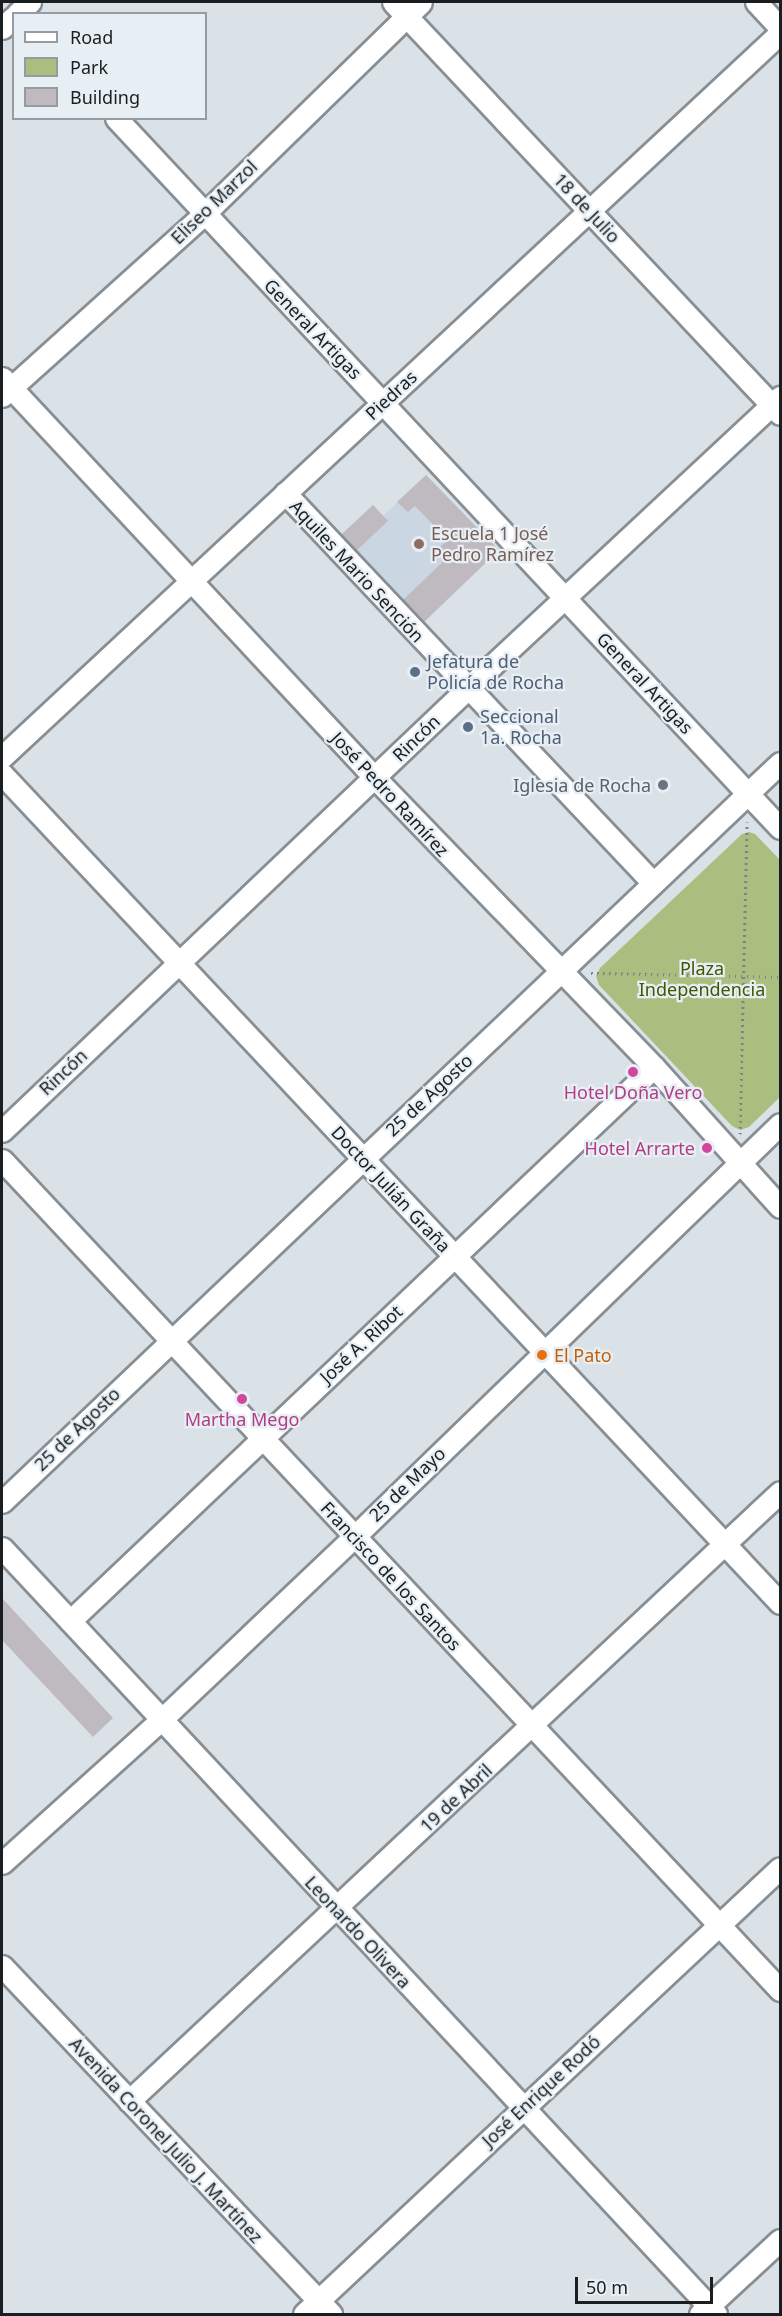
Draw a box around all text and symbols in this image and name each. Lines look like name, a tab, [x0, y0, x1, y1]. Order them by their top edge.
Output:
legend	[12, 12, 207, 120]
text: Road	[70, 25, 113, 49]
text: Park	[70, 55, 108, 79]
text: Building	[70, 85, 140, 109]
street label: Eliseo Marzol	[166, 156, 262, 248]
street label: 18 de Julio	[549, 169, 625, 247]
street label: General Artigas	[260, 274, 366, 384]
street label: Piedras	[361, 366, 421, 424]
street label: Aquiles Mario Sención	[285, 495, 429, 647]
place label: Escuela 1 José Pedro Ramírez	[431, 523, 554, 566]
marker: Escuela 1 José Pedro Ramírez	[412, 537, 426, 551]
street label: General Artigas	[592, 628, 698, 738]
place label: Jefatura de Policía de Rocha	[427, 651, 564, 694]
marker: Jefatura de Policía de Rocha	[408, 665, 422, 679]
place label: Seccional 1a. Rocha	[480, 706, 562, 748]
street label: Rincón	[388, 710, 444, 766]
marker: Seccional 1a. Rocha	[461, 720, 475, 734]
street label: José Pedro Ramírez	[327, 727, 453, 861]
place label: Iglesia de Rocha	[513, 774, 651, 796]
marker: Iglesia de Rocha	[656, 778, 670, 792]
park label: Plaza Independencia	[639, 958, 765, 1000]
street label: Rincón	[35, 1044, 91, 1100]
street label: 25 de Agosto	[381, 1049, 477, 1141]
marker: Hotel Doña Vero	[626, 1065, 640, 1079]
place label: Hotel Doña Vero	[564, 1081, 702, 1103]
street label: Doctor Julián Graña	[327, 1121, 455, 1257]
place label: Hotel Arrarte	[585, 1137, 695, 1159]
marker: Hotel Arrarte	[700, 1141, 714, 1155]
street label: José A. Ribot	[315, 1300, 407, 1388]
place label: El Pato	[554, 1344, 612, 1366]
marker: El Pato	[535, 1348, 549, 1362]
street label: 25 de Agosto	[30, 1383, 124, 1475]
marker: Martha Mego	[235, 1392, 249, 1406]
place label: Martha Mego	[185, 1408, 299, 1430]
street label: 25 de Mayo	[364, 1442, 450, 1526]
street label: Francisco de los Santos	[316, 1497, 466, 1655]
street label: 19 de Abril	[416, 1759, 496, 1837]
street label: Leonardo Olivera	[301, 1872, 415, 1992]
street label: José Enrique Rodó	[477, 2031, 605, 2151]
street label: Avenida Coronel Julio J. Martínez	[65, 2033, 267, 2247]
scale bar	[578, 2265, 716, 2303]
text: 50 m	[586, 2275, 628, 2299]

